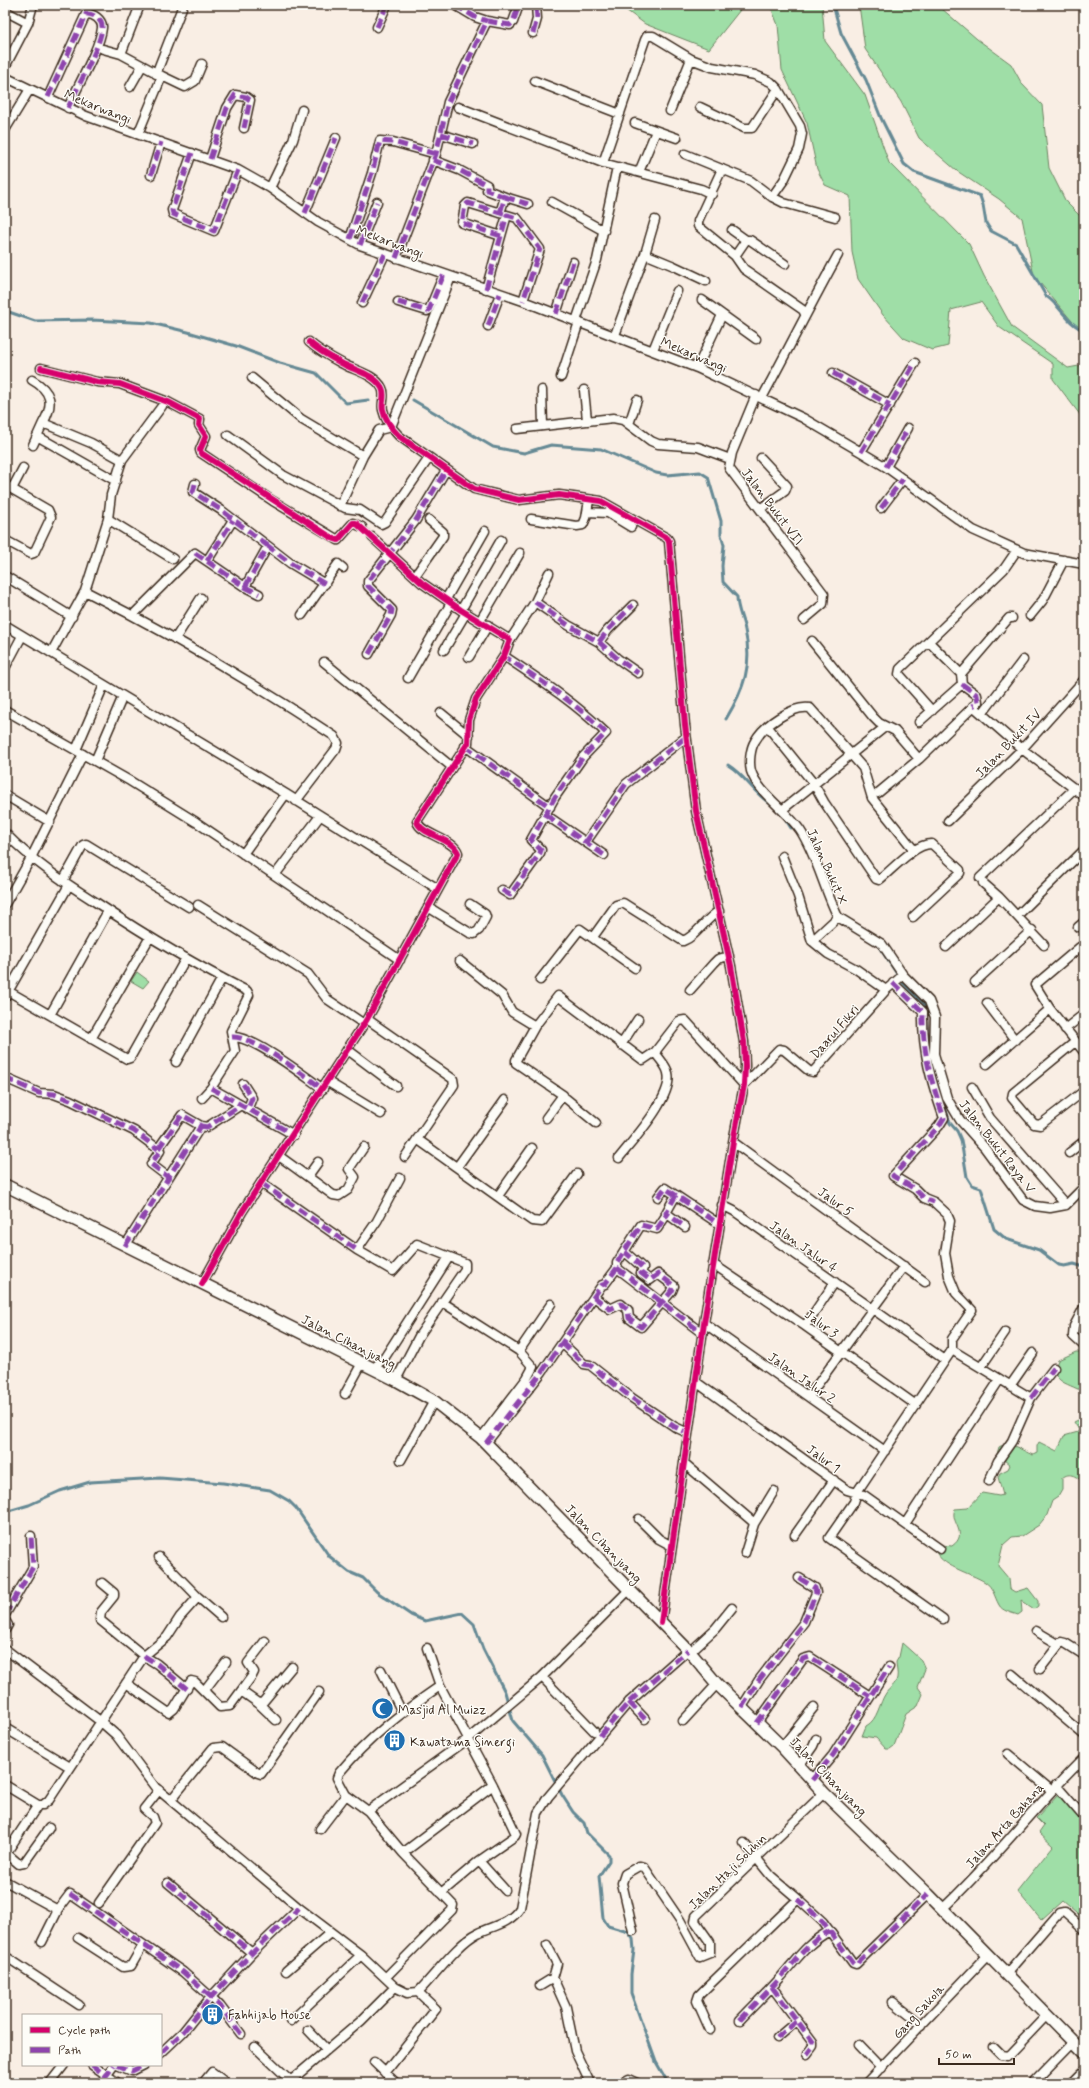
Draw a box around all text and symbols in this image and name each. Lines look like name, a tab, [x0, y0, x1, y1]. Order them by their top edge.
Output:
street label: Mekarwangi	[61, 86, 134, 129]
street label: Mekarwangi	[353, 222, 426, 264]
street label: Mekarwangi	[657, 334, 729, 378]
street label: Jalan Bukit VII	[737, 465, 806, 549]
street label: Jalan Bukit IV	[972, 706, 1046, 782]
street label: Jalan Bukit X	[802, 826, 851, 907]
street label: Daarul Fikri	[807, 1001, 863, 1063]
street label: Jalan Bukit Raya V	[955, 1097, 1039, 1197]
street label: Jalur 5	[814, 1184, 856, 1221]
street label: Jalan Jalur 4	[766, 1218, 841, 1277]
street label: Jalur 3	[801, 1306, 841, 1342]
street label: Jalan Cihanjuang	[298, 1311, 399, 1374]
street label: Jalan Jalur 2	[764, 1349, 839, 1408]
street label: Jalur 1	[803, 1441, 843, 1477]
street label: Jalan Cihanjuang	[560, 1501, 645, 1588]
mosque icon: Masjid Al Muizz	[369, 1696, 395, 1722]
place label: Masjid Al Muizz	[398, 1702, 486, 1719]
building icon: Kawatama Sinergi	[381, 1728, 407, 1754]
place label: Kawatama Sinergi	[410, 1734, 515, 1753]
street label: Jalan Cihanjuang	[785, 1734, 870, 1821]
street label: Jalan Arta Bahana	[962, 1779, 1048, 1872]
street label: Jalan Haji Solihin	[685, 1831, 771, 1914]
street label: Gang Sakola	[890, 1981, 950, 2044]
building icon: Fahhijab House	[199, 2001, 225, 2027]
place label: Fahhijab House	[228, 2007, 311, 2024]
legend	[22, 2014, 162, 2066]
text: Cycle path	[58, 2023, 110, 2039]
scale bar	[939, 2040, 1014, 2066]
text: Path	[58, 2043, 81, 2059]
text: 50 m	[945, 2047, 972, 2063]

